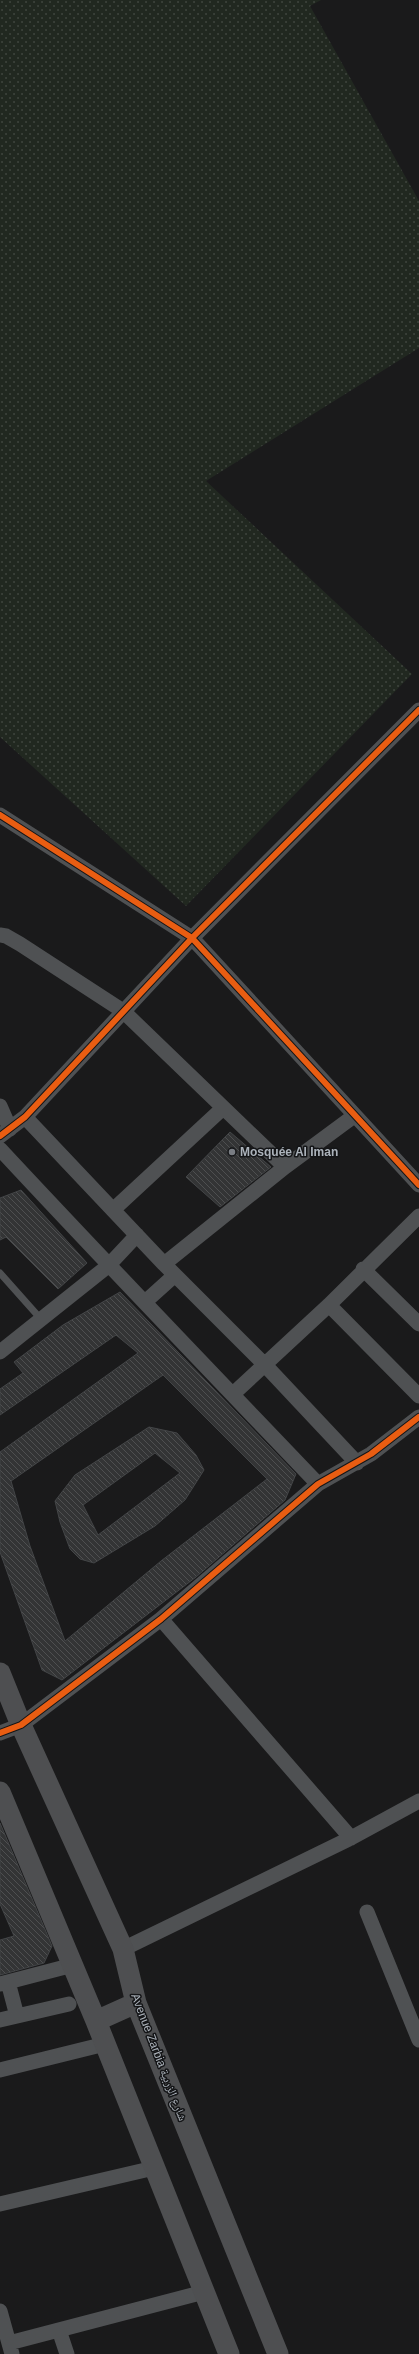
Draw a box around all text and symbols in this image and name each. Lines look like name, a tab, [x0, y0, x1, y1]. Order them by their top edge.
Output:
place label: Mosquée Al Iman	[240, 1145, 338, 1159]
marker: Mosquée Al Iman	[227, 1147, 237, 1157]
street label: Avenue Zarbia شارع الزربية	[127, 1991, 190, 2123]

